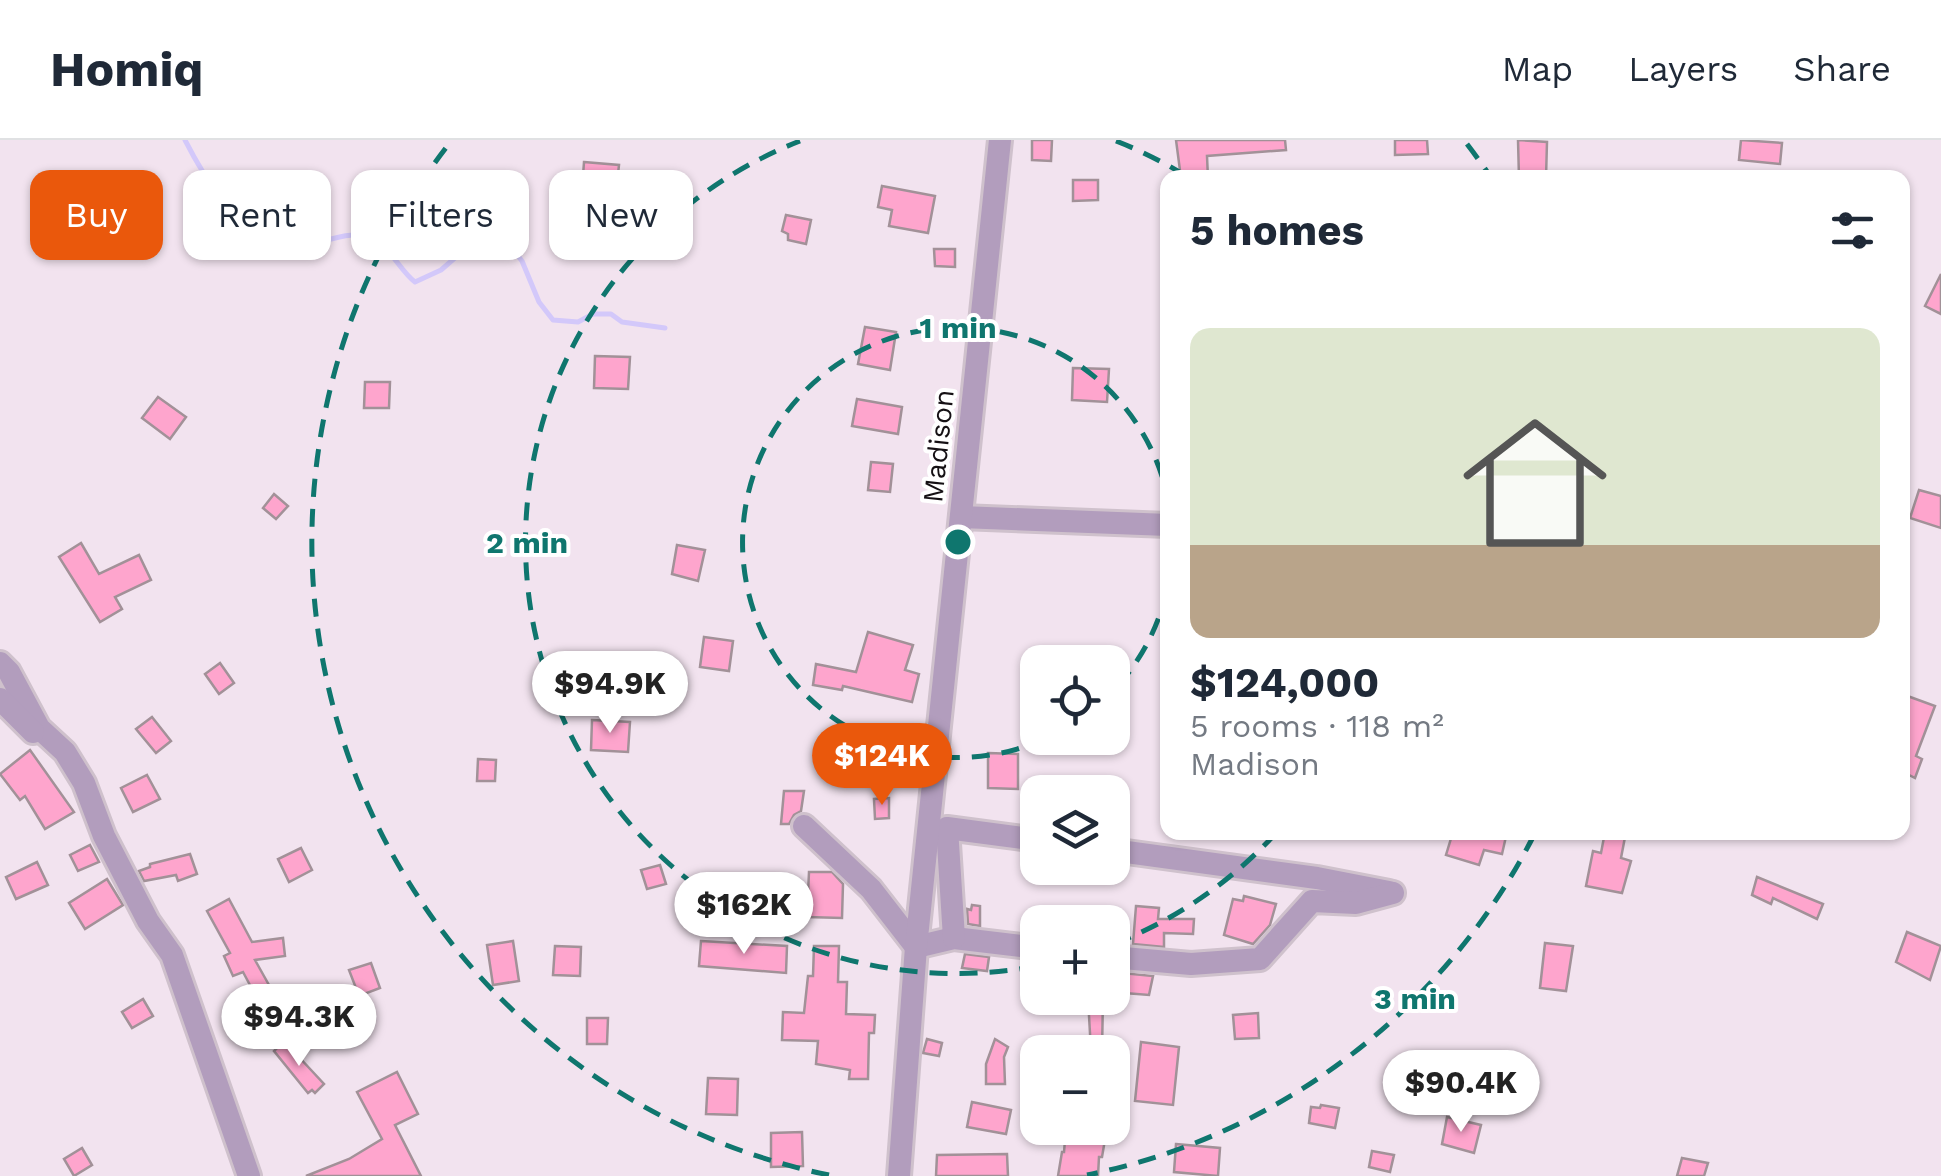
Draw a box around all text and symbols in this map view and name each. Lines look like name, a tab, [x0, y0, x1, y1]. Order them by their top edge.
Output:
text: Homiq	[50, 41, 203, 98]
text: Map	[1502, 48, 1573, 90]
text: Layers	[1628, 48, 1738, 90]
text: Share	[1793, 48, 1891, 90]
chip: Buy	[30, 170, 163, 260]
chip: Rent	[183, 170, 331, 260]
chip: Filters	[351, 170, 529, 260]
chip: New	[549, 170, 693, 260]
icon: filters	[1825, 203, 1880, 258]
text: 5 homes	[1190, 206, 1364, 255]
text: 1 min	[919, 310, 997, 345]
street label: Madison	[916, 388, 961, 504]
icon: home	[1445, 393, 1625, 573]
centre of rings	[940, 524, 976, 560]
text: 2 min	[486, 525, 568, 560]
map controls	[1020, 645, 1130, 1145]
button: locate	[1020, 645, 1130, 755]
pin: $94.9K	[529, 651, 691, 736]
text: $124,000	[1190, 658, 1379, 707]
text: $94.9K	[554, 664, 666, 702]
text: 5 rooms · 118 m²	[1190, 707, 1444, 745]
pin: $124K	[812, 723, 952, 808]
text: $124K	[834, 736, 930, 774]
text: Madison	[1190, 745, 1320, 783]
button: layers	[1020, 775, 1130, 885]
pin: $162K	[674, 872, 814, 957]
text: $162K	[696, 885, 792, 923]
button: +	[1020, 905, 1130, 1015]
text: 3 min	[1374, 981, 1456, 1016]
pin: $94.3K	[218, 984, 380, 1069]
text: $94.3K	[243, 997, 355, 1035]
button: −	[1020, 1035, 1130, 1145]
pin: $90.4K	[1380, 1050, 1542, 1135]
text: $90.4K	[1405, 1063, 1517, 1101]

